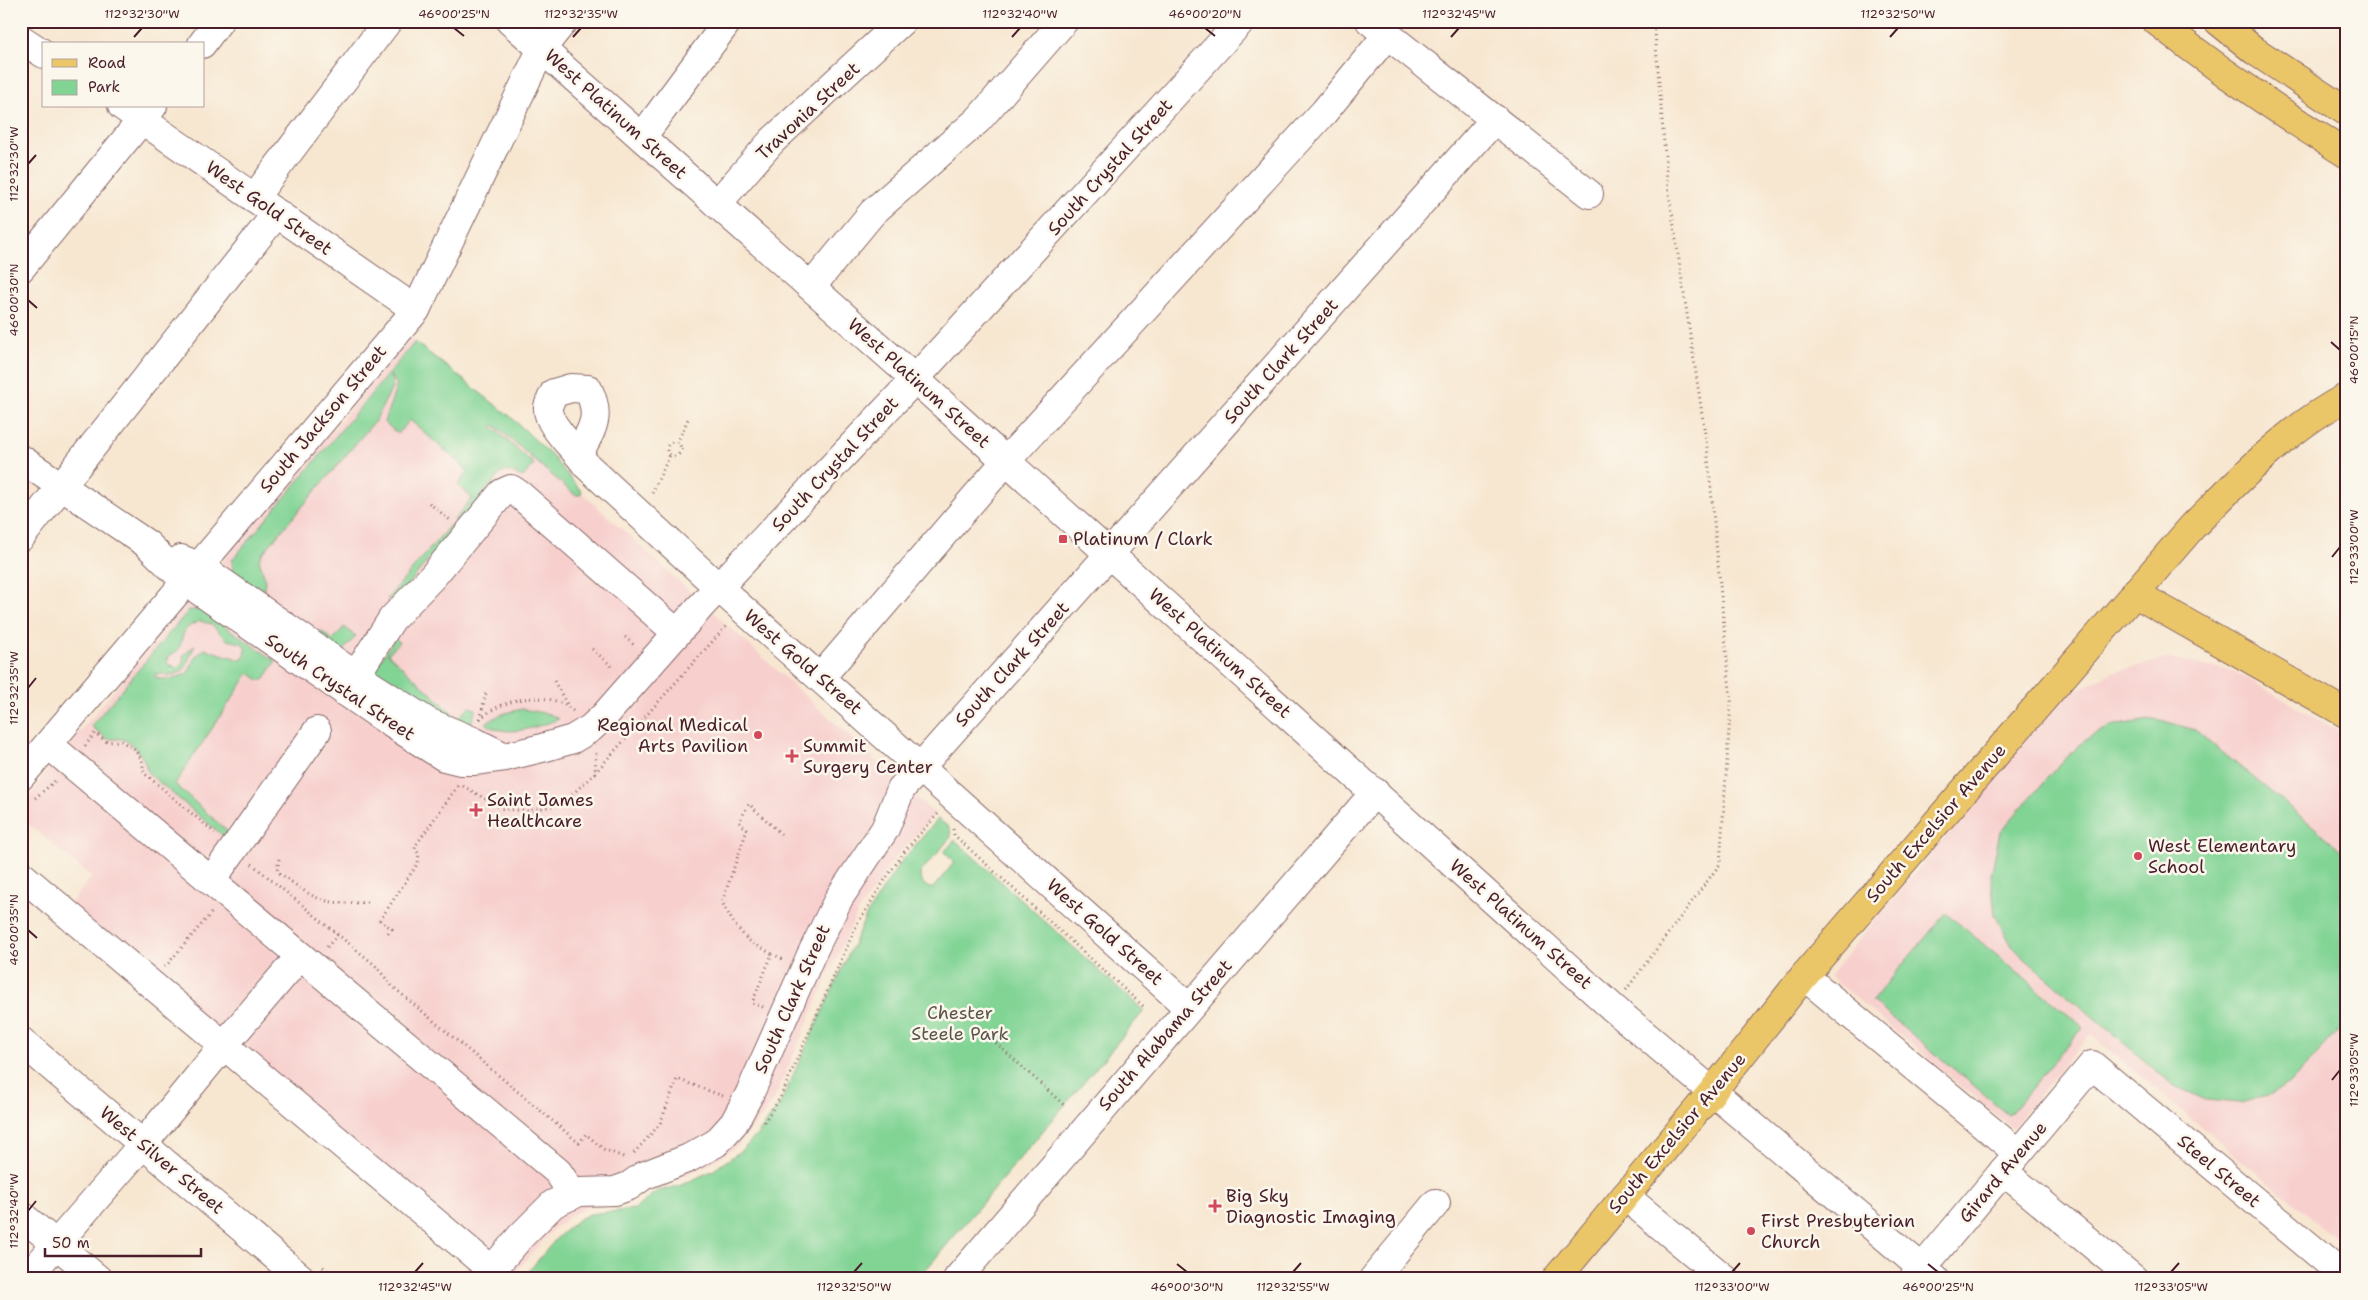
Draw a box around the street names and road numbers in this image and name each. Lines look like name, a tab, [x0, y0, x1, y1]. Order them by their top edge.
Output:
street label: West Platinum Street	[540, 44, 692, 185]
street label: Travonia Street	[751, 57, 865, 165]
street label: South Crystal Street	[1042, 93, 1178, 240]
street label: West Gold Street	[201, 155, 337, 261]
street label: South Clark Street	[1218, 293, 1344, 429]
street label: West Platinum Street	[843, 313, 995, 454]
street label: South Jackson Street	[254, 340, 392, 498]
street label: South Crystal Street	[766, 391, 904, 537]
street label: West Platinum Street	[1144, 583, 1296, 724]
street label: South Clark Street	[949, 596, 1075, 732]
street label: West Gold Street	[739, 604, 867, 720]
street label: South Crystal Street	[260, 628, 420, 746]
street label: South Excelsior Avenue	[1860, 739, 2012, 907]
street label: West Platinum Street	[1445, 854, 1597, 995]
street label: West Gold Street	[1042, 873, 1169, 991]
street label: South Clark Street	[748, 921, 836, 1077]
street label: South Alabama Street	[1093, 954, 1237, 1116]
street label: South Excelsior Avenue	[1603, 1048, 1751, 1218]
street label: West Silver Street	[95, 1101, 230, 1219]
street label: Girard Avenue	[1953, 1116, 2053, 1228]
street label: Steel Street	[2172, 1129, 2266, 1213]

